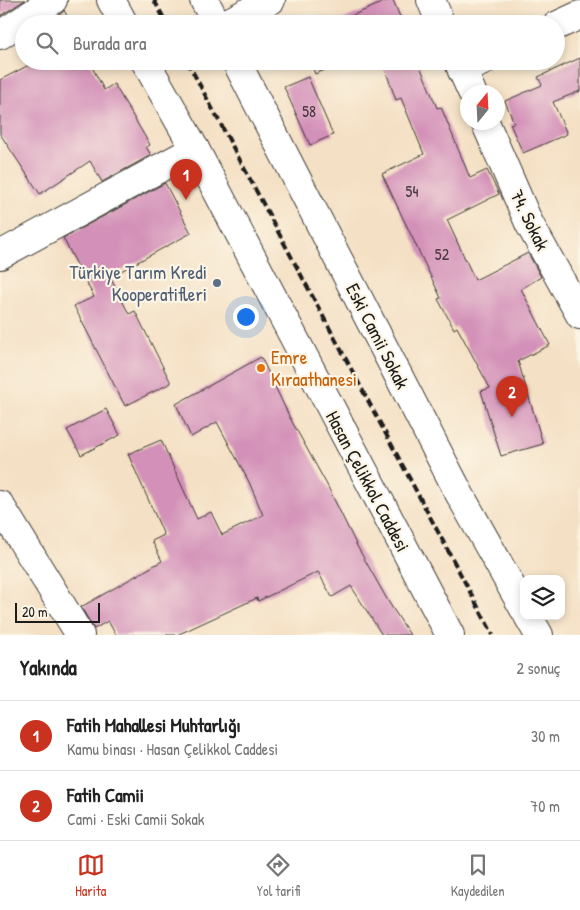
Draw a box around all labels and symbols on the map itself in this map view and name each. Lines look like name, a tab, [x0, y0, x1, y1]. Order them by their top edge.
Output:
north arrow	[460, 85, 505, 130]
house number: 58	[302, 100, 316, 122]
pin: 1	[170, 159, 202, 200]
house number: 54	[406, 180, 418, 202]
street label: 74. Sokak	[504, 185, 556, 255]
house number: 52	[435, 243, 450, 265]
place label: Türkiye Tarım Kredi Kooperatifleri	[69, 259, 207, 307]
marker: Türkiye Tarım Kredi Kooperatifleri	[211, 277, 223, 289]
street label: Eski Camii Sokak	[340, 279, 416, 393]
your location	[233, 304, 259, 330]
place label: Emre Kıraathanesi	[271, 344, 357, 392]
marker: Emre Kıraathanesi	[255, 362, 267, 374]
pin: 2	[496, 376, 528, 417]
street label: Hasan Çelikkol Caddesi	[320, 406, 416, 556]
scale bar	[15, 600, 100, 623]

